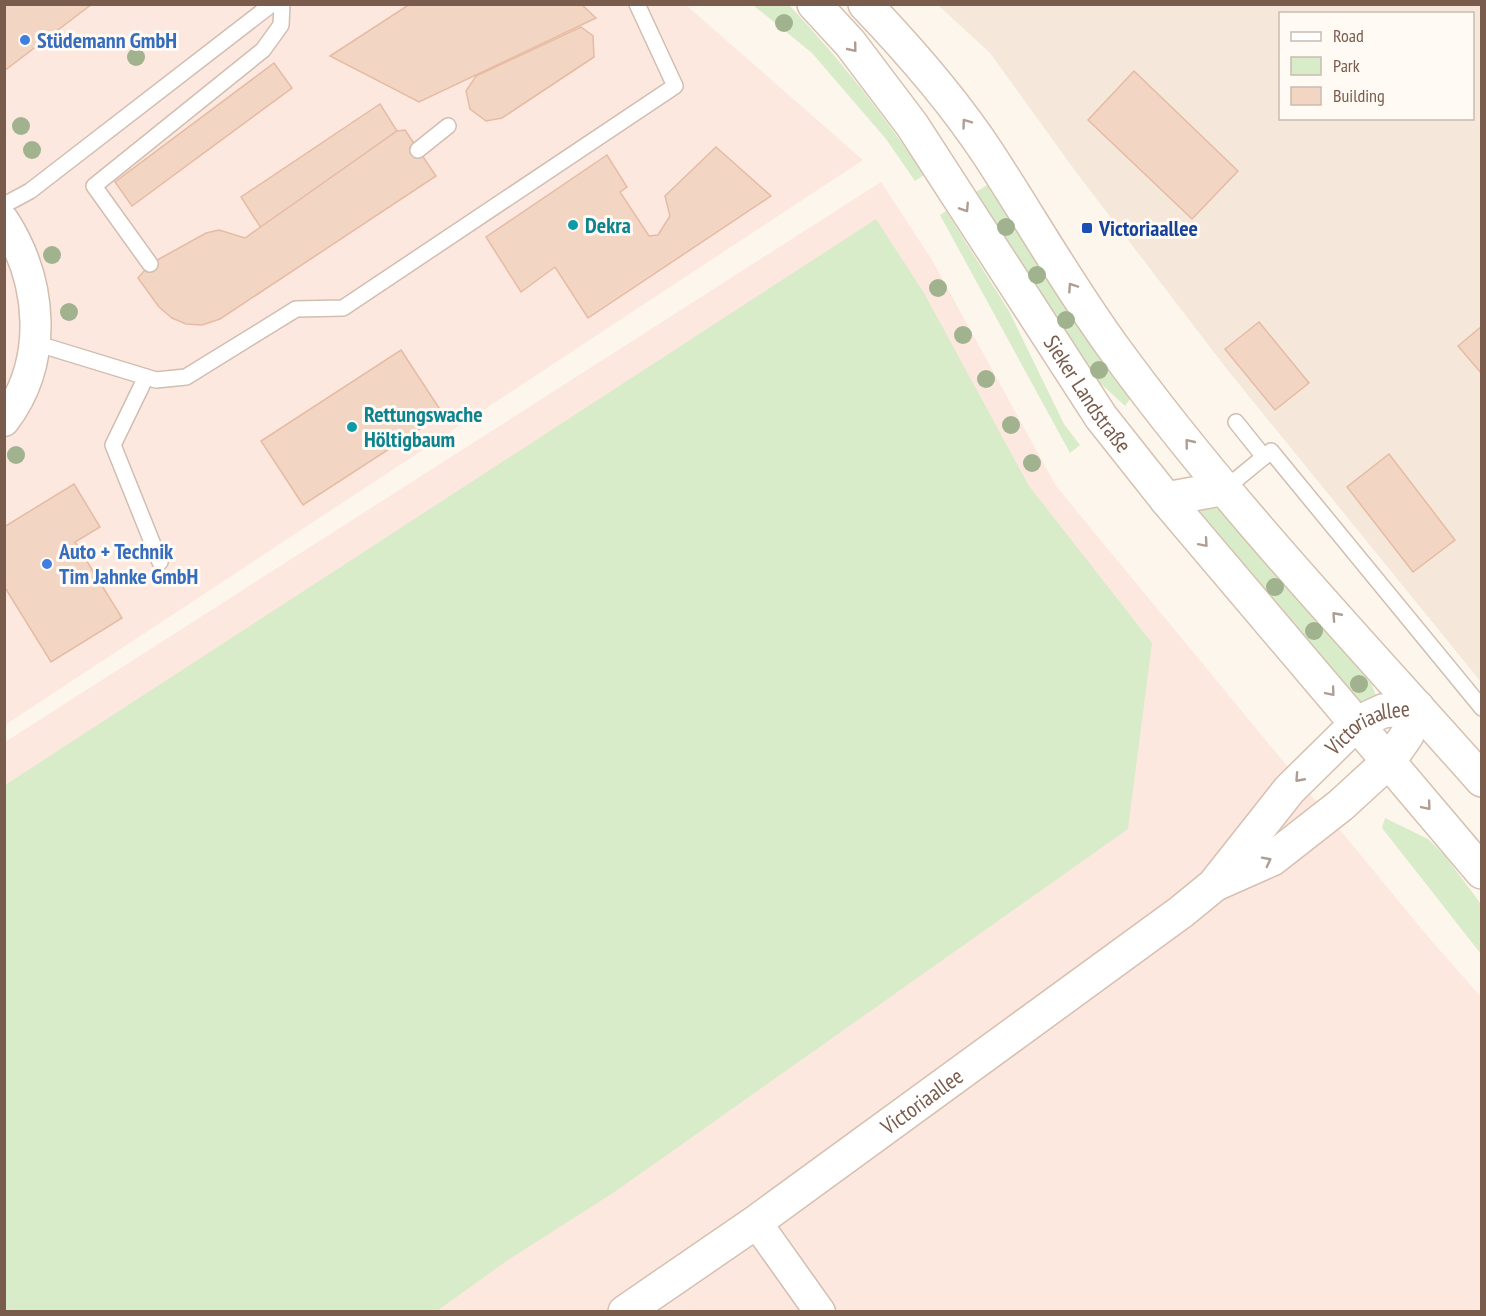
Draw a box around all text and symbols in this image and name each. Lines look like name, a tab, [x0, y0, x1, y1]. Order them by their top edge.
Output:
legend	[1279, 12, 1474, 120]
text: Road	[1333, 24, 1364, 47]
place label: Stüdemann GmbH	[37, 26, 177, 54]
marker: Stüdemann GmbH	[18, 33, 32, 47]
one-way arrow	[846, 41, 857, 52]
text: Park	[1333, 54, 1360, 77]
text: Building	[1333, 84, 1385, 107]
one-way arrow	[962, 119, 973, 130]
one-way arrow	[958, 201, 969, 212]
place label: Dekra	[585, 211, 631, 239]
place label: Victoriaallee	[1098, 214, 1198, 242]
marker: Dekra	[566, 218, 580, 232]
marker: Victoriaallee	[1080, 221, 1094, 235]
one-way arrow	[1068, 283, 1079, 294]
street label: Sieker Landstraße	[1038, 330, 1138, 458]
place label: Rettungswache Höltigbaum	[364, 400, 483, 453]
marker: Rettungswache Höltigbaum	[345, 420, 359, 434]
one-way arrow	[1185, 439, 1196, 450]
one-way arrow	[1197, 536, 1208, 547]
place label: Auto + Technik Tim Jahnke GmbH	[58, 537, 198, 590]
marker: Auto + Technik Tim Jahnke GmbH	[40, 557, 54, 571]
one-way arrow	[1332, 612, 1343, 622]
one-way arrow	[1323, 685, 1334, 696]
street label: Victoriaallee	[1318, 694, 1411, 761]
one-way arrow	[1296, 771, 1307, 782]
one-way arrow	[1420, 799, 1431, 810]
one-way arrow	[1261, 857, 1271, 868]
street label: Victoriaallee	[874, 1062, 968, 1141]

